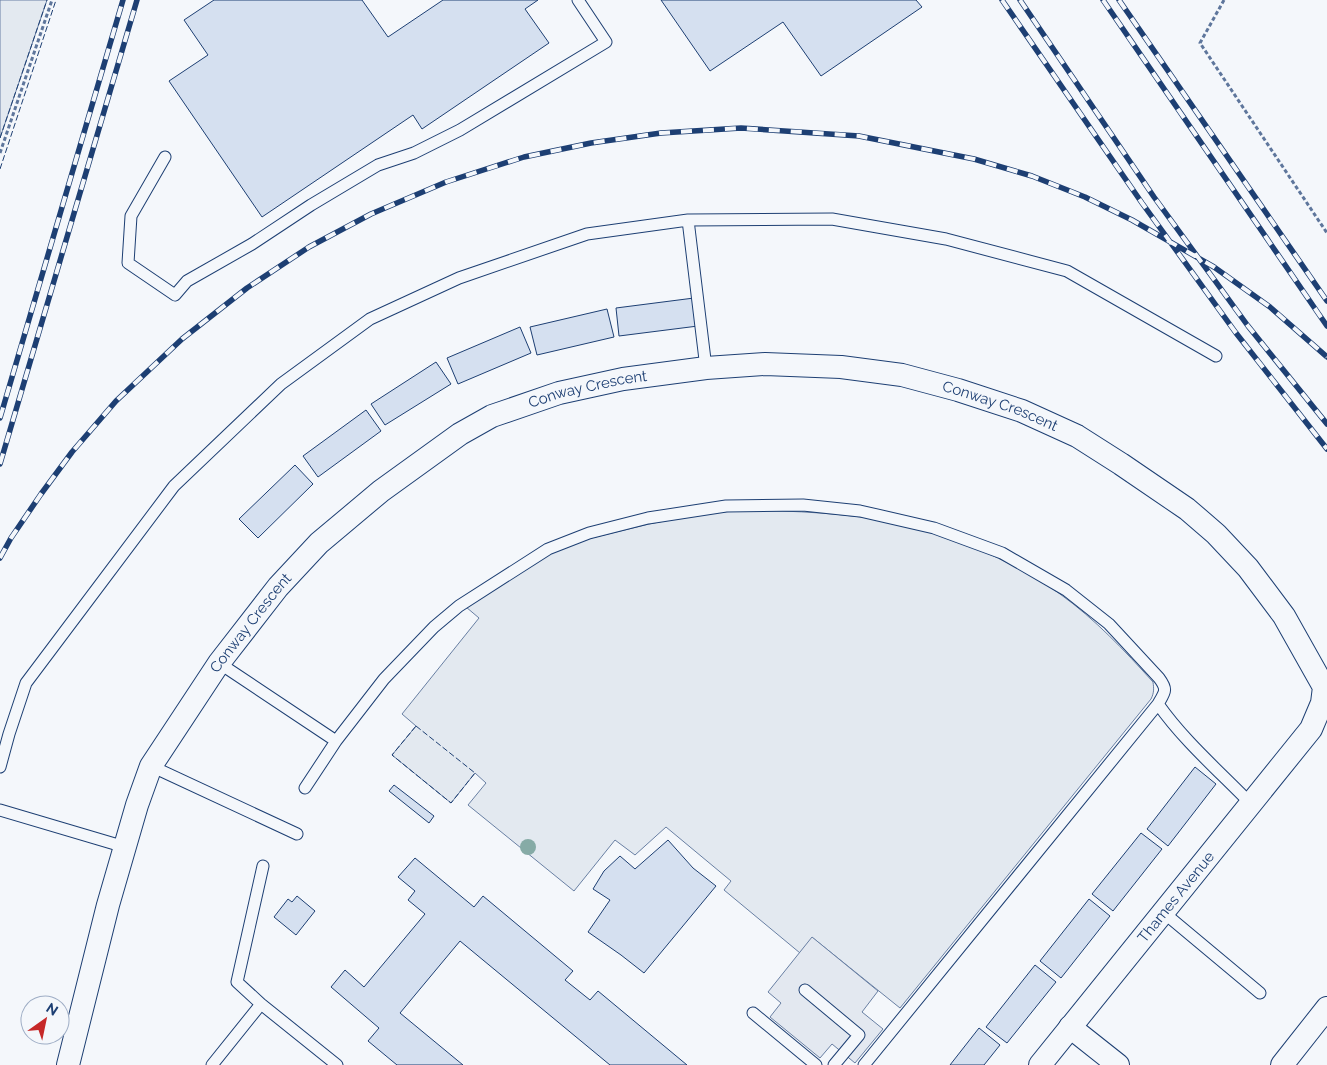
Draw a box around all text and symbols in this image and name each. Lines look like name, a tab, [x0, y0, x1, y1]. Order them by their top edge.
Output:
street label: Conway Crescent	[526, 367, 648, 412]
street label: Conway Crescent	[940, 377, 1061, 435]
street label: Conway Crescent	[206, 569, 295, 676]
street label: Thames Avenue	[1134, 848, 1218, 946]
north arrow	[20, 995, 70, 1045]
text: N	[43, 999, 61, 1019]

